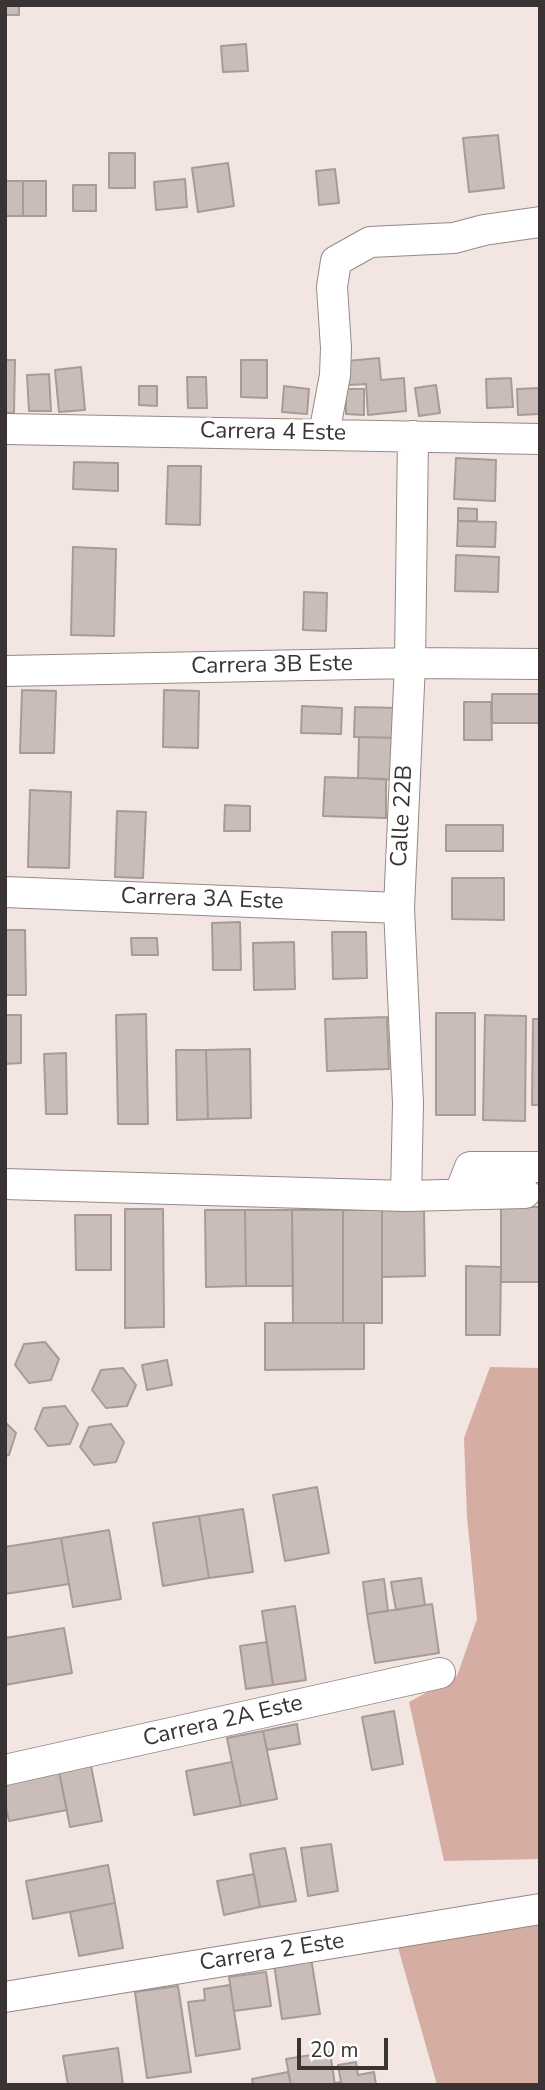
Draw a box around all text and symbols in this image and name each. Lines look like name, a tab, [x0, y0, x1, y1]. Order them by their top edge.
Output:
street label: Carrera 4 Este	[200, 418, 346, 448]
street label: Carrera 3B Este	[191, 651, 353, 681]
street label: Calle 22B	[387, 764, 419, 868]
street label: Carrera 3A Este	[120, 883, 284, 917]
street label: Carrera 2A Este	[141, 1690, 305, 1754]
street label: Carrera 2 Este	[198, 1928, 346, 1978]
scale bar	[300, 2024, 391, 2068]
text: 20 m	[310, 2036, 359, 2064]

